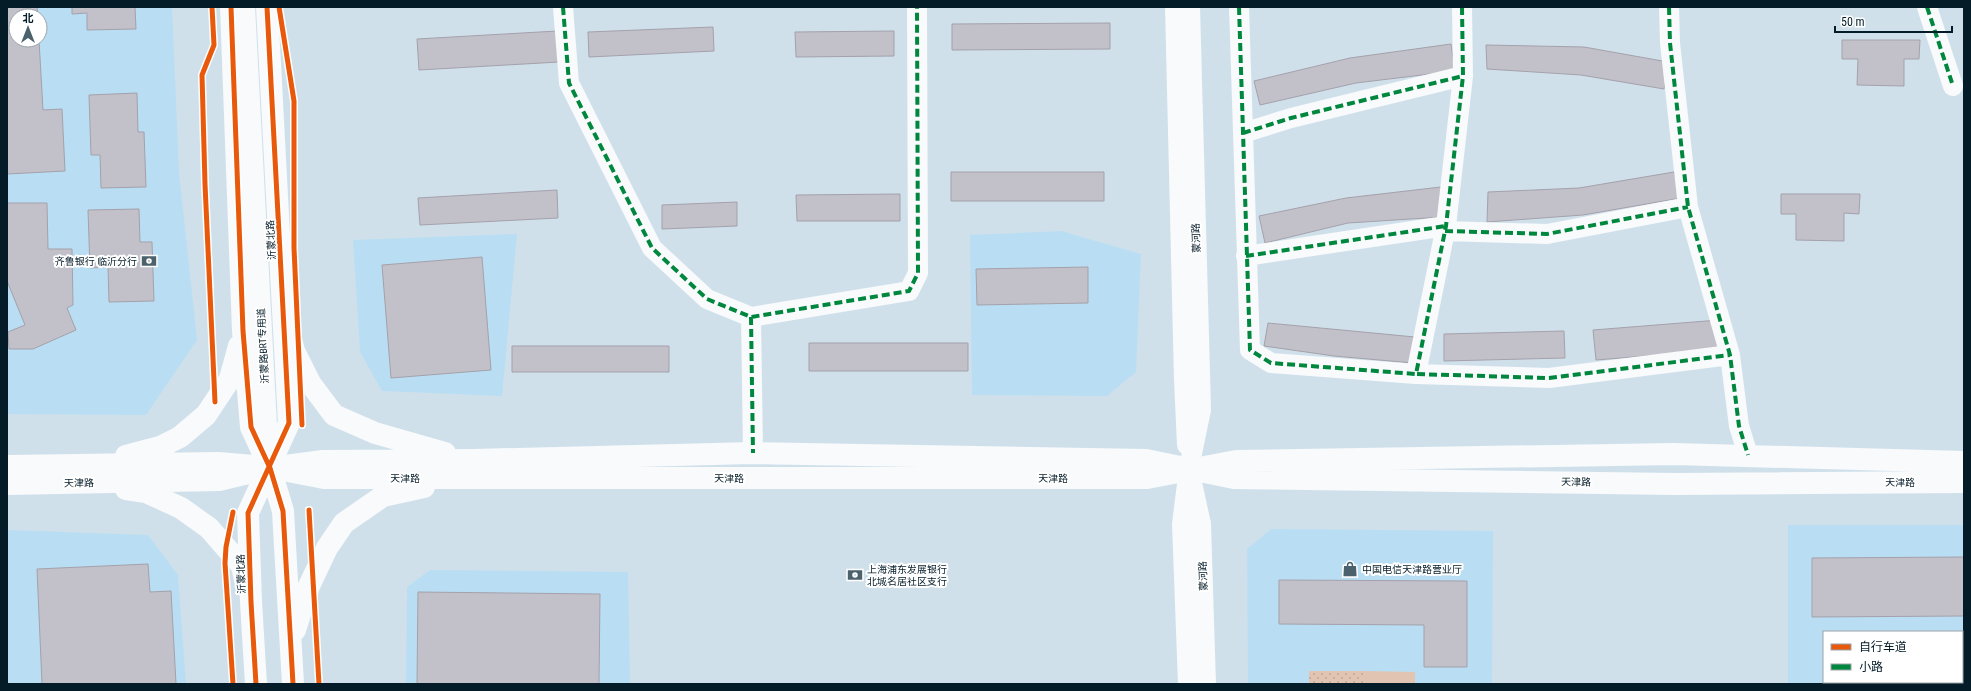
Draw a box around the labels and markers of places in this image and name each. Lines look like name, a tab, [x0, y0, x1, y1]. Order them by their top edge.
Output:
bank icon: 齐鲁银行 临沂分行	[140, 252, 158, 270]
place label: 齐鲁银行 临沂分行	[55, 256, 137, 267]
shop icon: 中国电信天津路营业厅	[1341, 560, 1359, 578]
place label: 上海浦东发展银行 北城名居社区支行	[867, 564, 947, 587]
place label: 中国电信天津路营业厅	[1362, 564, 1462, 575]
bank icon: 上海浦东发展银行 北城名居社区支行	[846, 566, 864, 584]

